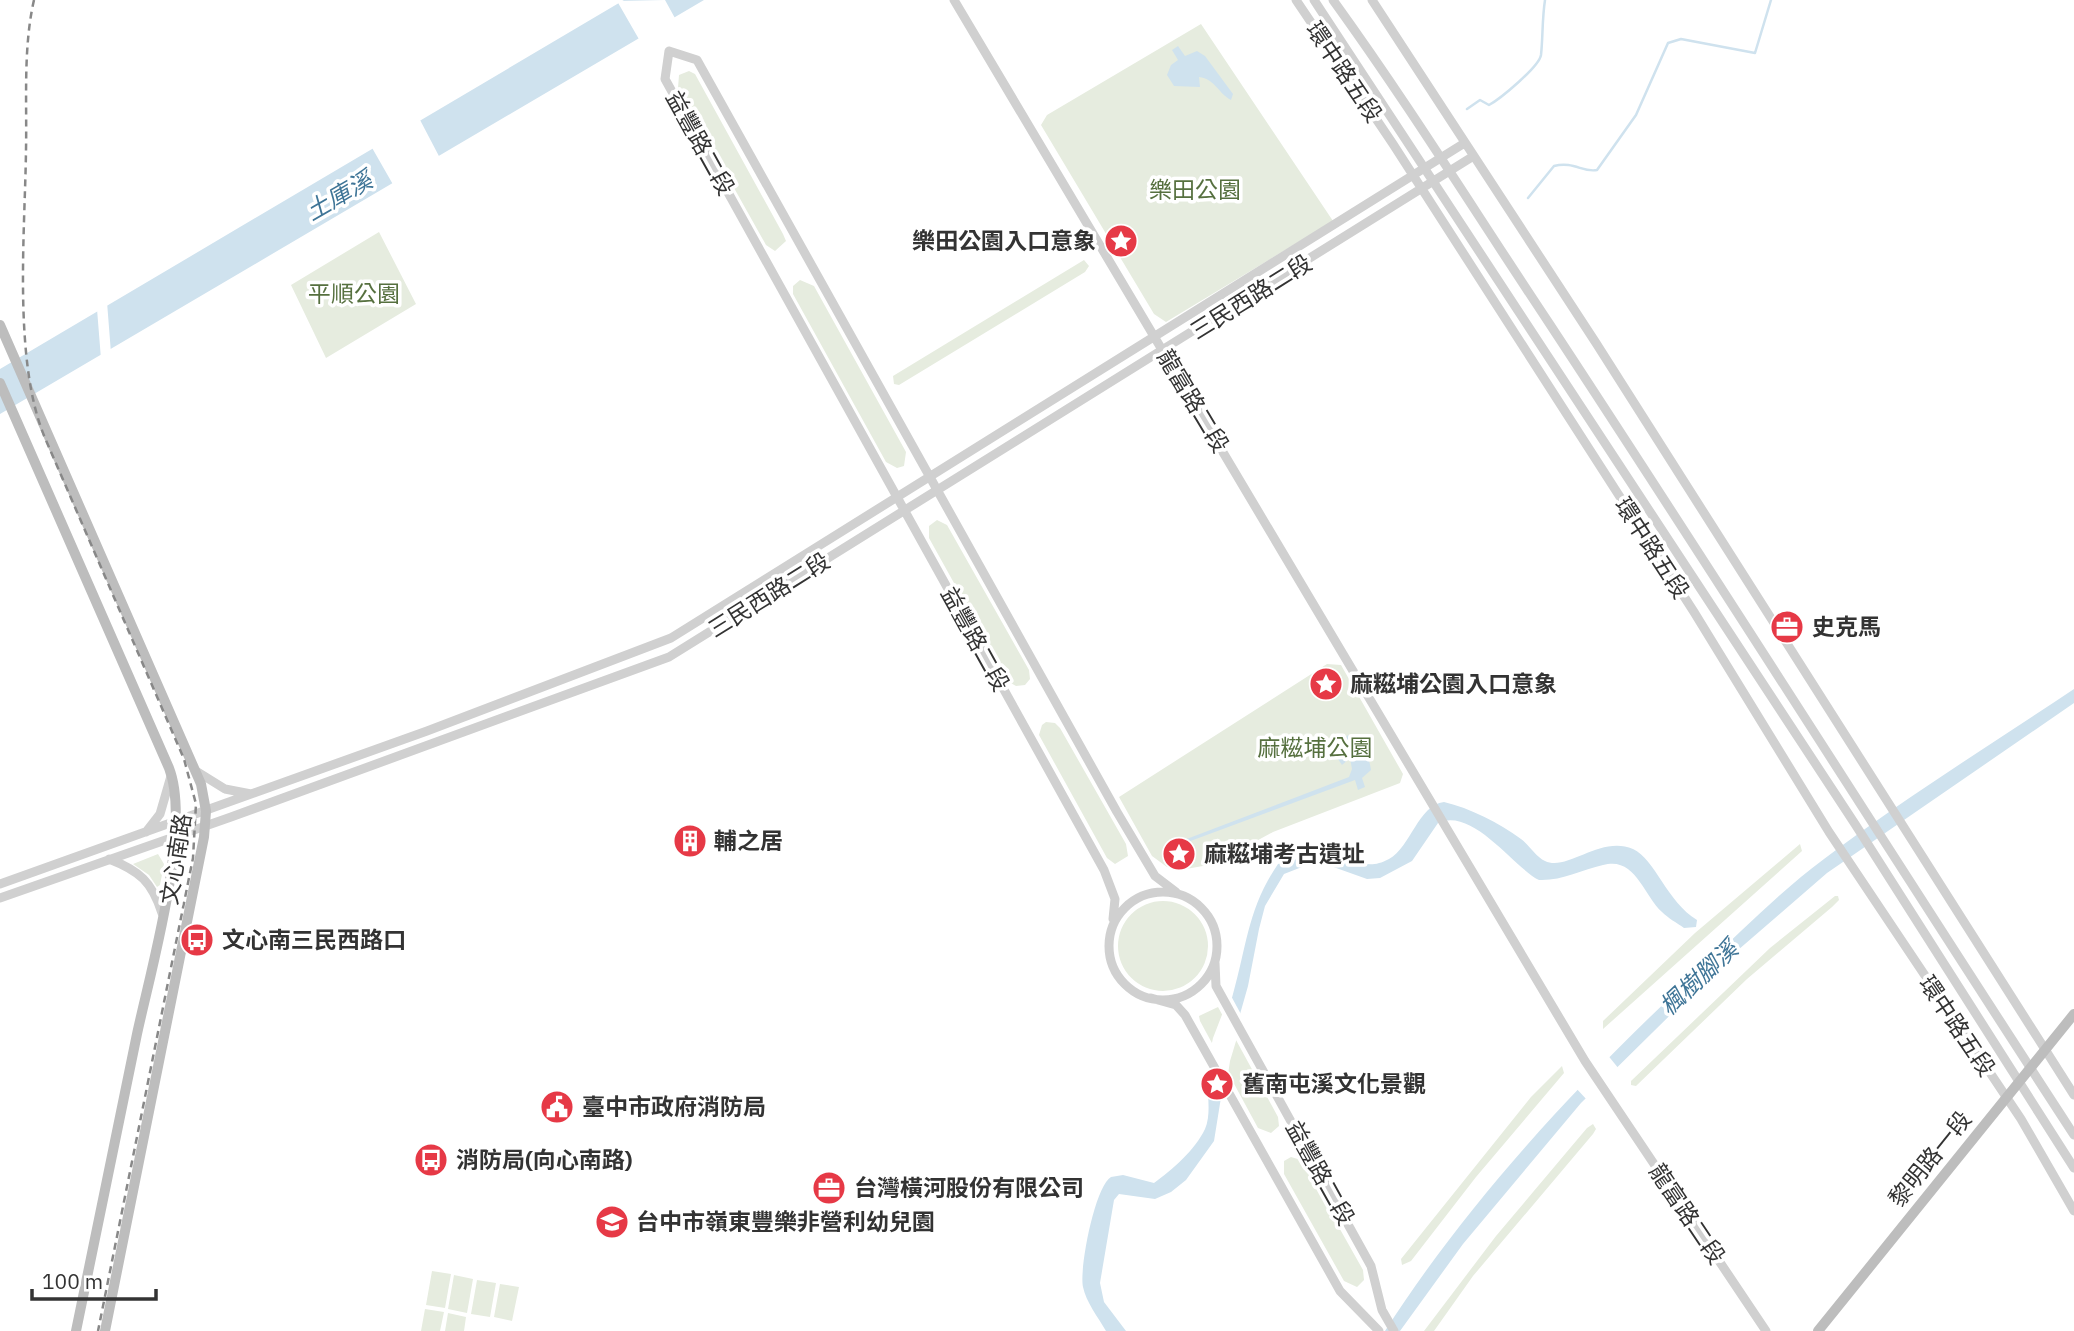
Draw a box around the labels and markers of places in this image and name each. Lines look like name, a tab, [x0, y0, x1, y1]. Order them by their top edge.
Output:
place icon: 樂田公園入口意象	[1102, 222, 1140, 260]
place label: 樂田公園入口意象	[912, 225, 1096, 255]
office icon: 史克馬	[1768, 608, 1806, 646]
place label: 史克馬	[1812, 611, 1881, 641]
place icon: 麻糍埔公園入口意象	[1307, 665, 1345, 703]
place label: 麻糍埔公園入口意象	[1350, 668, 1557, 698]
building icon: 輔之居	[671, 822, 709, 860]
place label: 輔之居	[714, 825, 783, 855]
place icon: 麻糍埔考古遺址	[1160, 835, 1198, 873]
place label: 麻糍埔考古遺址	[1204, 838, 1365, 868]
bus stop icon: 文心南三民西路口	[178, 921, 216, 959]
place label: 文心南三民西路口	[222, 924, 406, 954]
place icon: 舊南屯溪文化景觀	[1198, 1065, 1236, 1103]
place label: 舊南屯溪文化景觀	[1242, 1068, 1426, 1098]
public building icon: 臺中市政府消防局	[538, 1088, 576, 1126]
place label: 臺中市政府消防局	[582, 1091, 766, 1121]
bus stop icon: 消防局(向心南路)	[412, 1141, 450, 1179]
place label: 消防局(向心南路)	[456, 1144, 633, 1174]
office icon: 台灣橫河股份有限公司	[810, 1169, 848, 1207]
place label: 台灣橫河股份有限公司	[854, 1172, 1084, 1202]
school or university icon: 台中市嶺東豐樂非營利幼兒園	[593, 1203, 631, 1241]
place label: 台中市嶺東豐樂非營利幼兒園	[636, 1206, 935, 1236]

